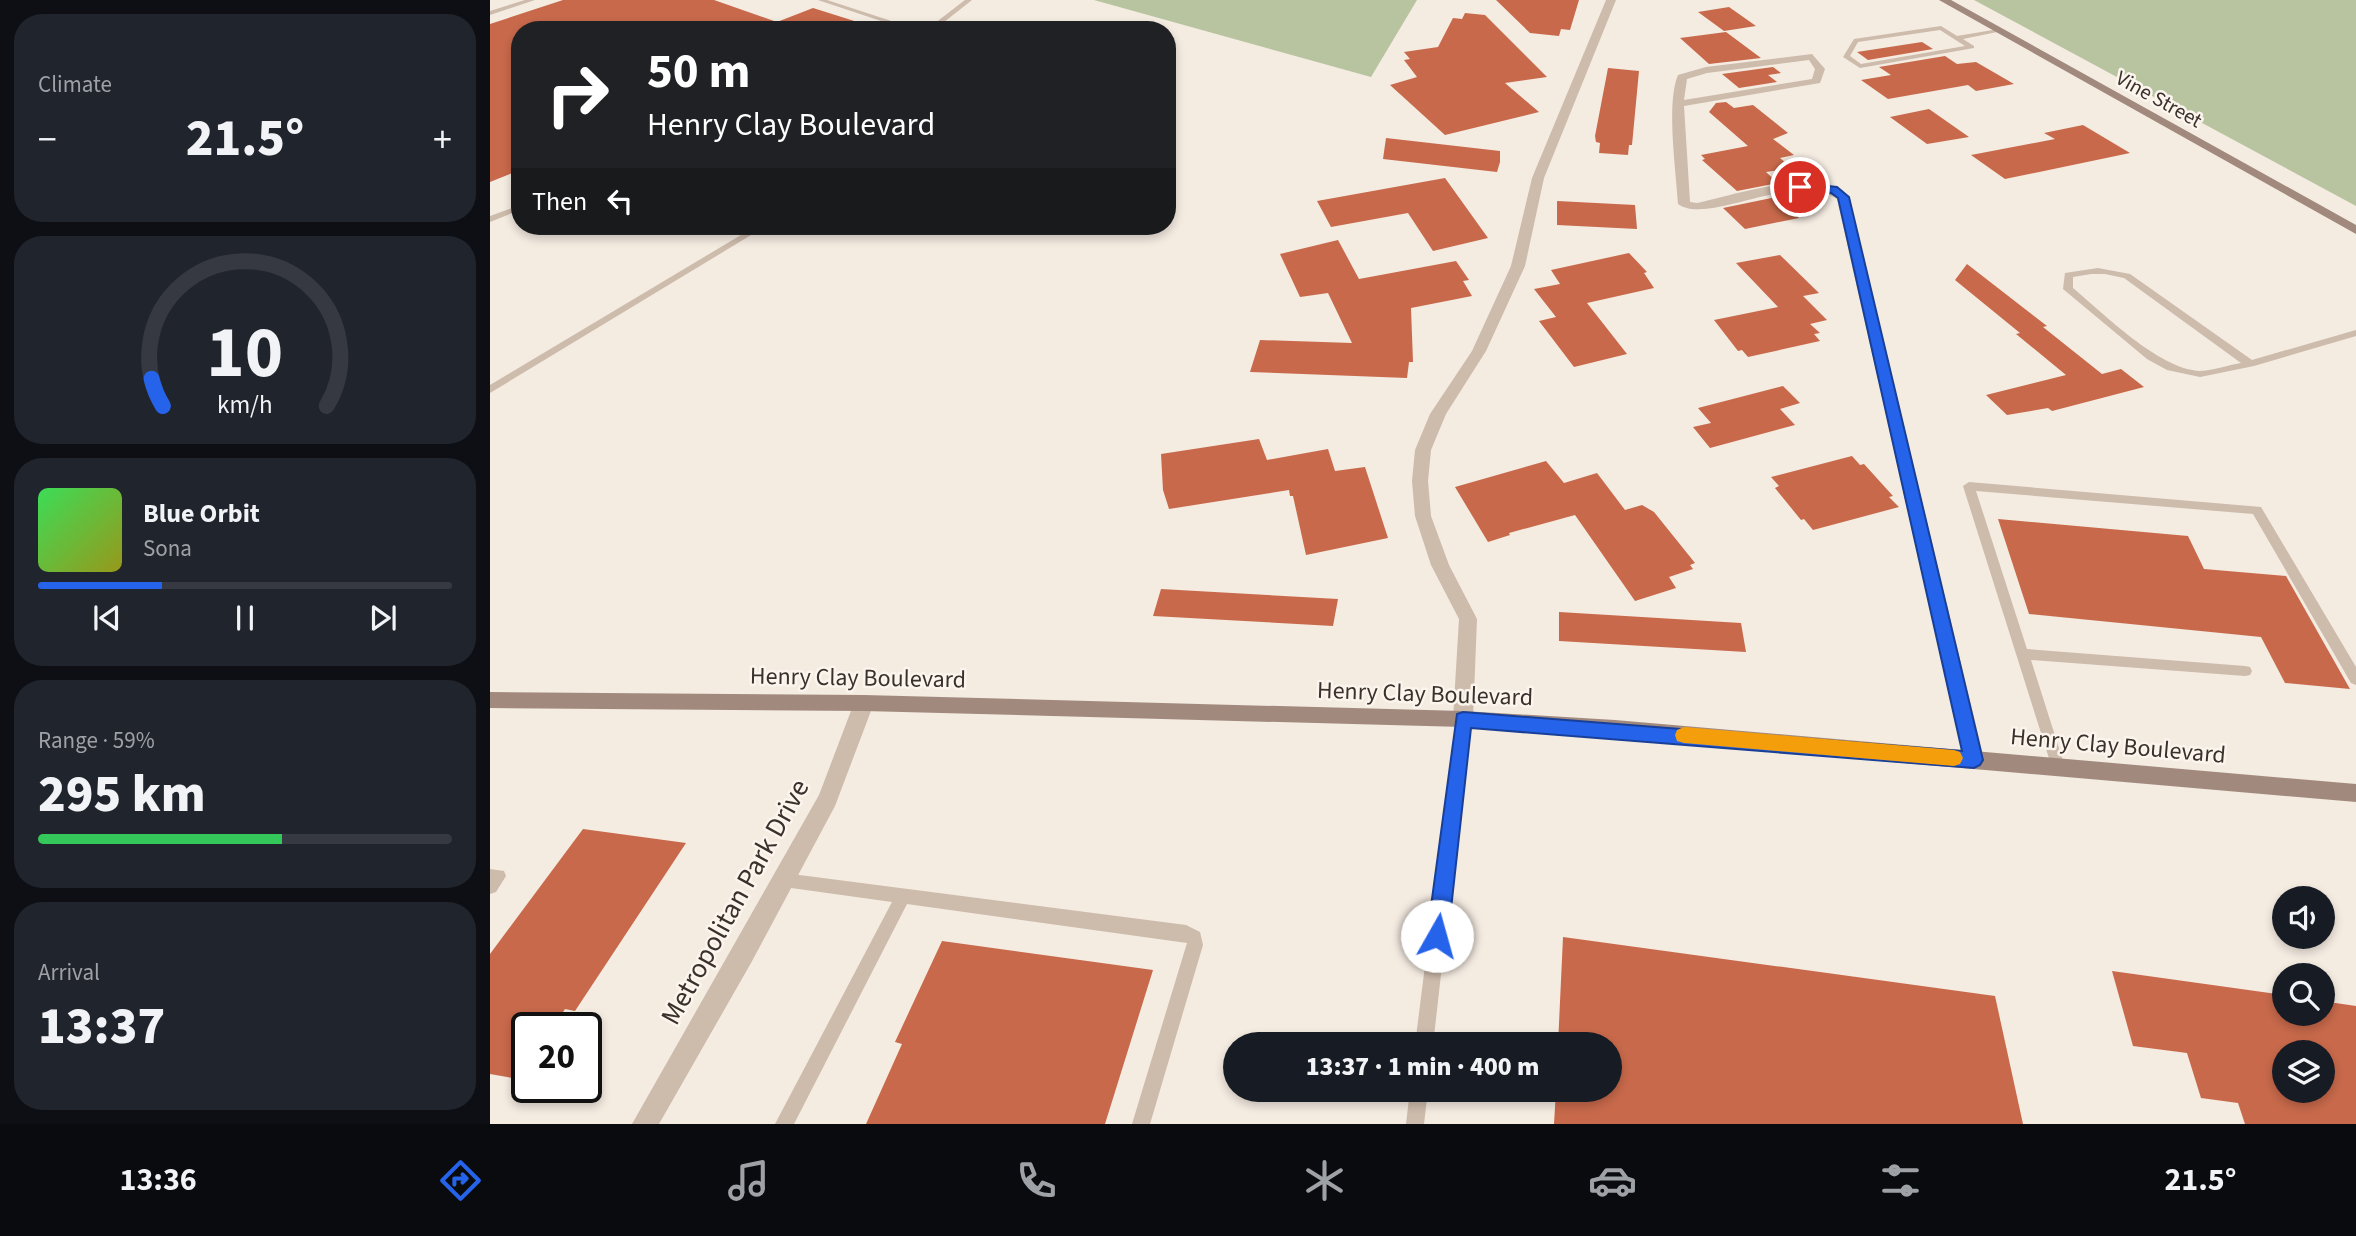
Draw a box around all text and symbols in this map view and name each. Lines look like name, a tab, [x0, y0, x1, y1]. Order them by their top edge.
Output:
text: 50 m	[647, 37, 751, 107]
icon: right	[532, 49, 623, 140]
street label: Vine Street	[2110, 63, 2208, 135]
text: Climate	[38, 68, 112, 101]
text: 21.5°	[186, 102, 304, 176]
text: Henry Clay Boulevard	[647, 102, 935, 148]
text: −	[38, 113, 57, 167]
text: +	[433, 113, 452, 167]
pin	[1770, 157, 1830, 217]
icon: arrive	[1781, 168, 1819, 206]
icon: left	[601, 182, 639, 220]
text: Then	[532, 183, 587, 220]
text: 10	[207, 301, 283, 405]
text: km/h	[217, 387, 273, 423]
text: Blue Orbit	[143, 495, 260, 532]
text: Sona	[143, 532, 192, 565]
icon: previous	[88, 599, 126, 637]
icon: pause	[226, 599, 264, 637]
icon: next	[364, 599, 402, 637]
street label: Henry Clay Boulevard	[750, 659, 966, 697]
street label: Henry Clay Boulevard	[1316, 673, 1534, 715]
street label: Henry Clay Boulevard	[2009, 719, 2227, 773]
text: Range · 59%	[38, 724, 155, 757]
text: 295 km	[38, 758, 206, 832]
street label: Metropolitan Park Drive	[651, 772, 819, 1032]
map controls	[2272, 886, 2335, 1103]
button: sound	[2272, 886, 2335, 949]
position arrow	[1400, 899, 1474, 973]
text: Arrival	[38, 956, 100, 989]
button: search	[2272, 963, 2335, 1026]
text: 13:37	[38, 990, 165, 1064]
speed limit sign: 20	[511, 1012, 602, 1103]
button: layers	[2272, 1040, 2335, 1103]
text: 13:37 · 1 min · 400 m	[1306, 1048, 1539, 1085]
icon: directions	[436, 1156, 485, 1205]
icon: music	[724, 1156, 773, 1205]
icon: phone	[1012, 1156, 1061, 1205]
icon: climate	[1300, 1156, 1349, 1205]
icon: car	[1588, 1156, 1637, 1205]
icon: filters	[1876, 1156, 1925, 1205]
text: 13:36	[120, 1157, 197, 1203]
text: 21.5°	[2164, 1157, 2236, 1203]

